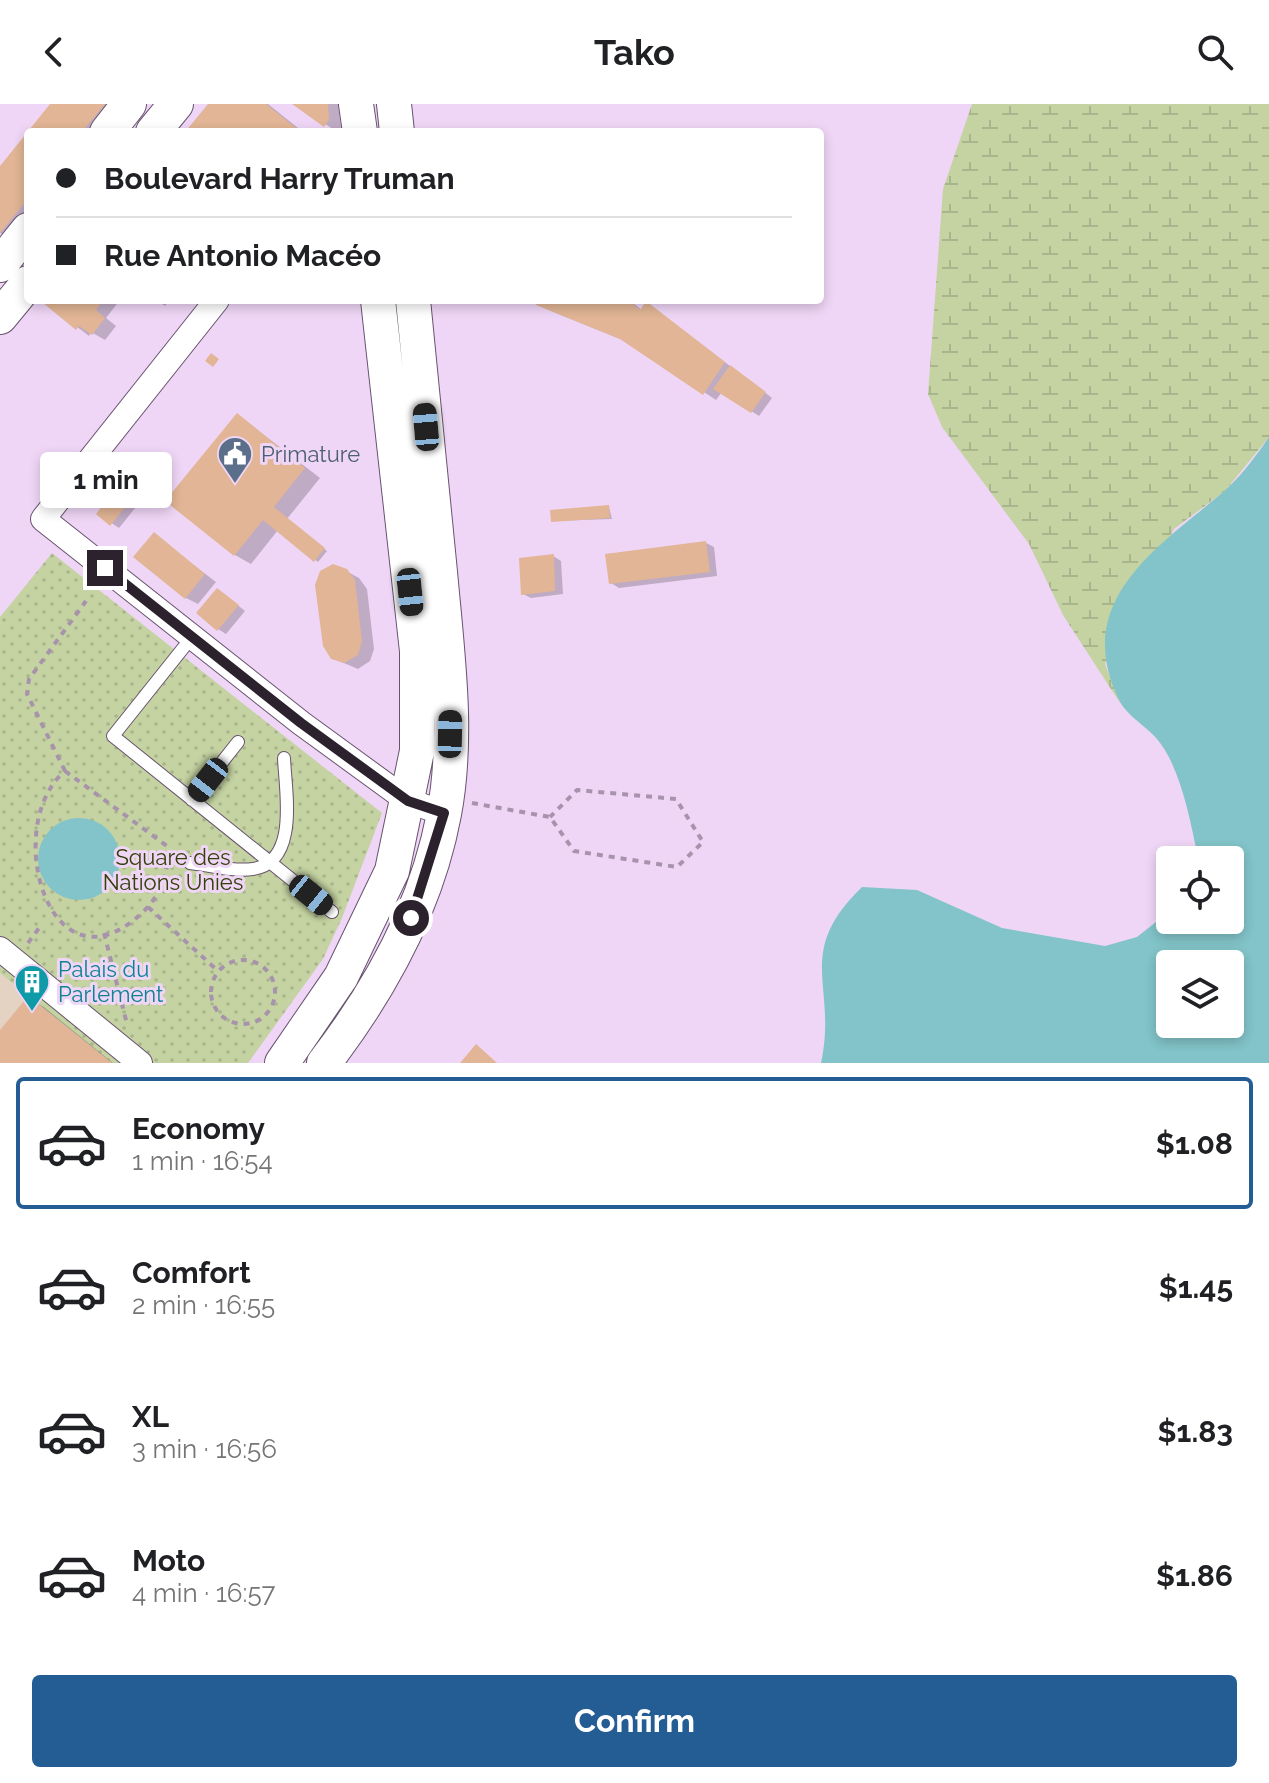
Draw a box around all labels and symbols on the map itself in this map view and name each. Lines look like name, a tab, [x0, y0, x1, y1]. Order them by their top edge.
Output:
car	[412, 402, 440, 452]
public building icon: Primature	[216, 435, 254, 485]
place label: Primature	[261, 441, 360, 467]
callout: 1 min	[39, 452, 171, 508]
route end	[87, 550, 123, 586]
car	[396, 567, 424, 617]
car	[438, 710, 462, 758]
car	[184, 754, 232, 806]
park label: Square des Nations Unies	[103, 844, 243, 895]
car	[285, 871, 337, 919]
route start	[393, 900, 429, 936]
place label: Palais du Parlement	[58, 956, 164, 1007]
building icon: Palais du Parlement	[13, 963, 51, 1013]

